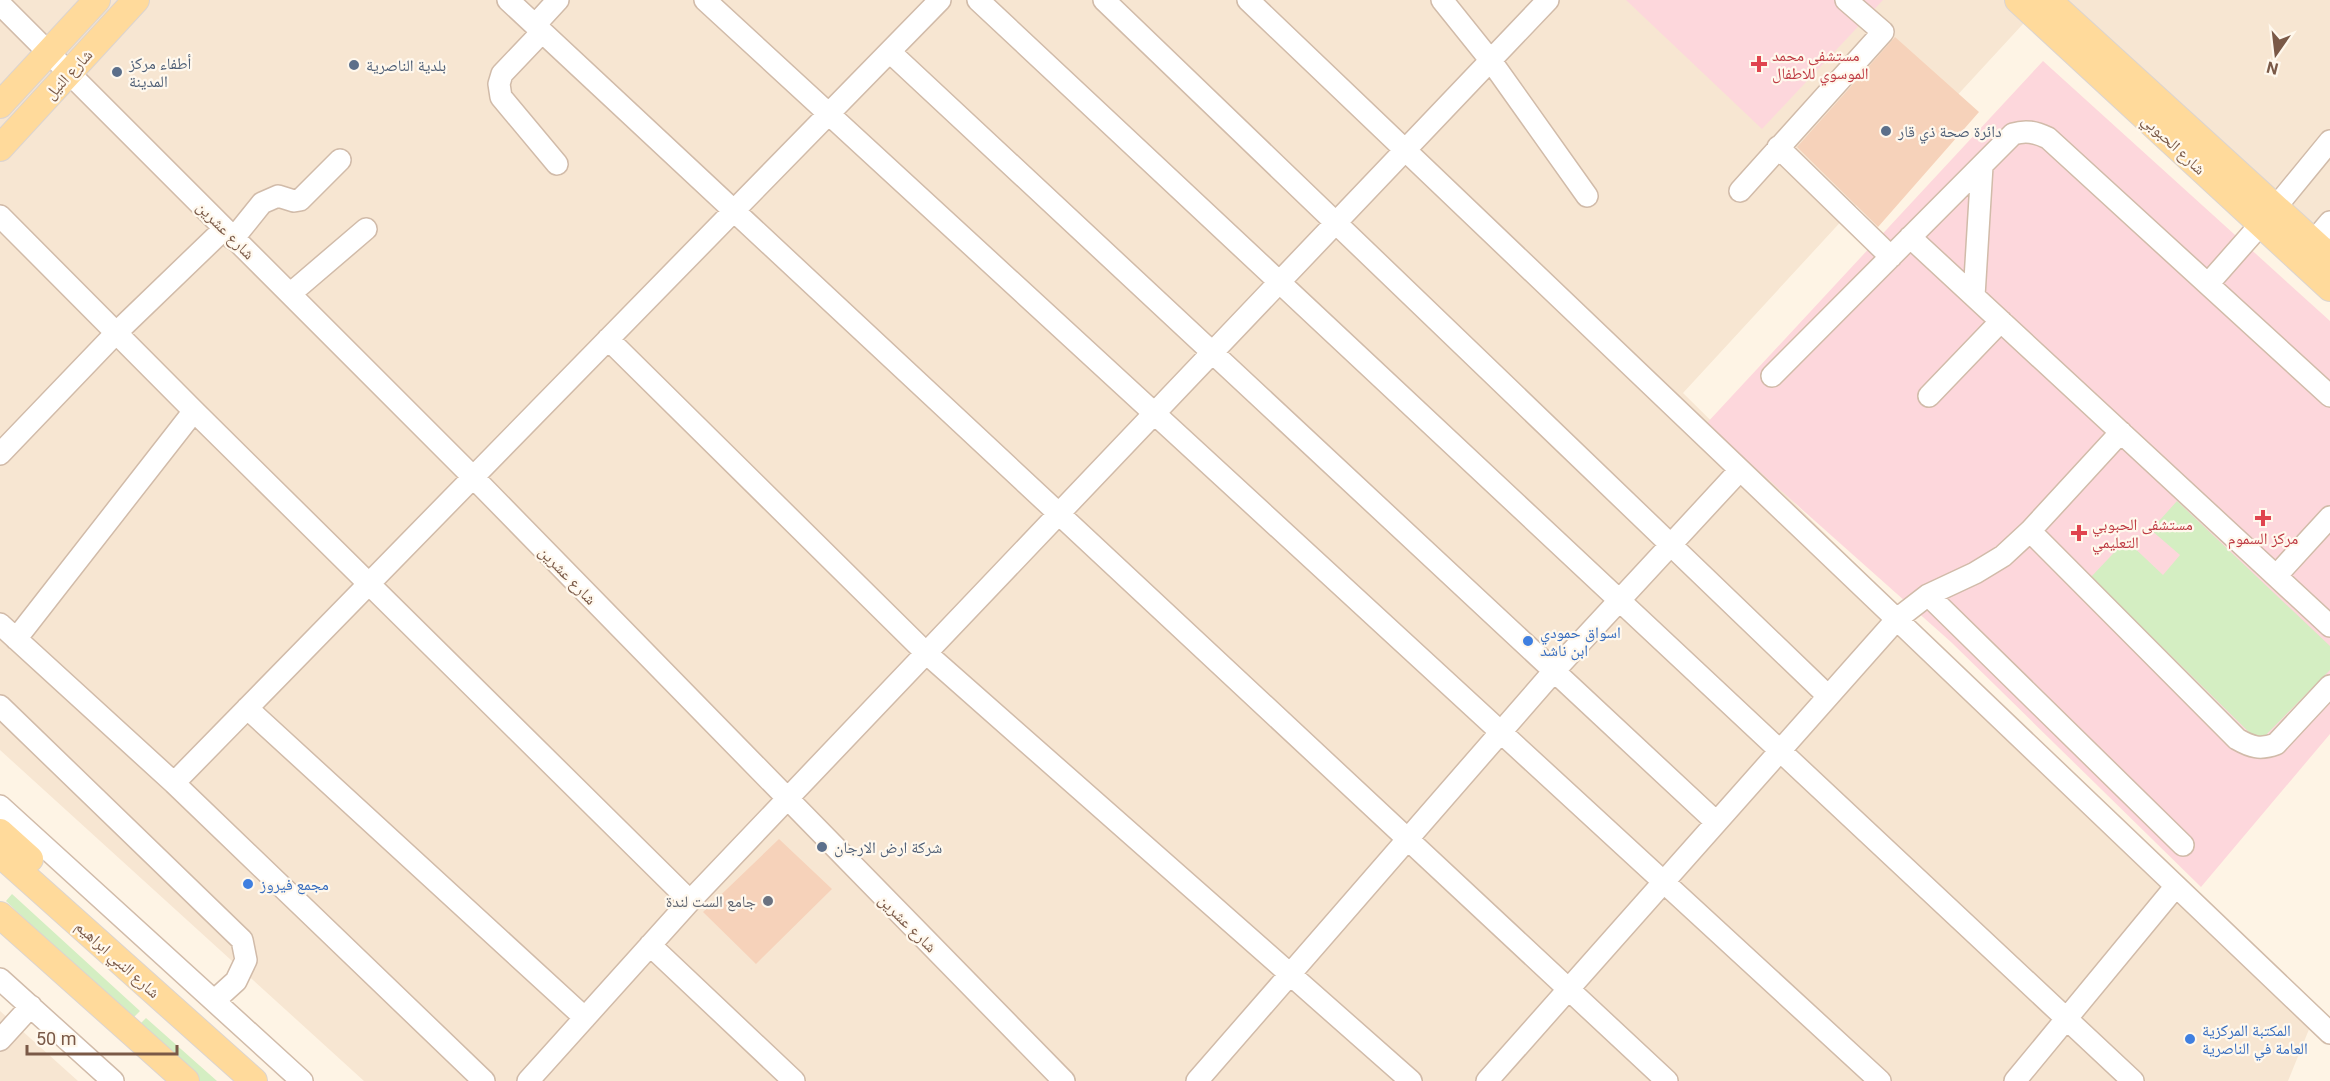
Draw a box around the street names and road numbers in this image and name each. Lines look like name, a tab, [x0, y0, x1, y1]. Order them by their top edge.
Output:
street label: شارع النيل	[40, 45, 97, 104]
street label: شارع الحبوبي	[2136, 110, 2209, 181]
street label: شارع عشرين	[192, 197, 259, 264]
street label: شارع عشرين	[534, 542, 600, 609]
street label: شارع عشرين	[874, 890, 941, 957]
street label: شارع النبي ابراهيم	[70, 917, 164, 1004]

